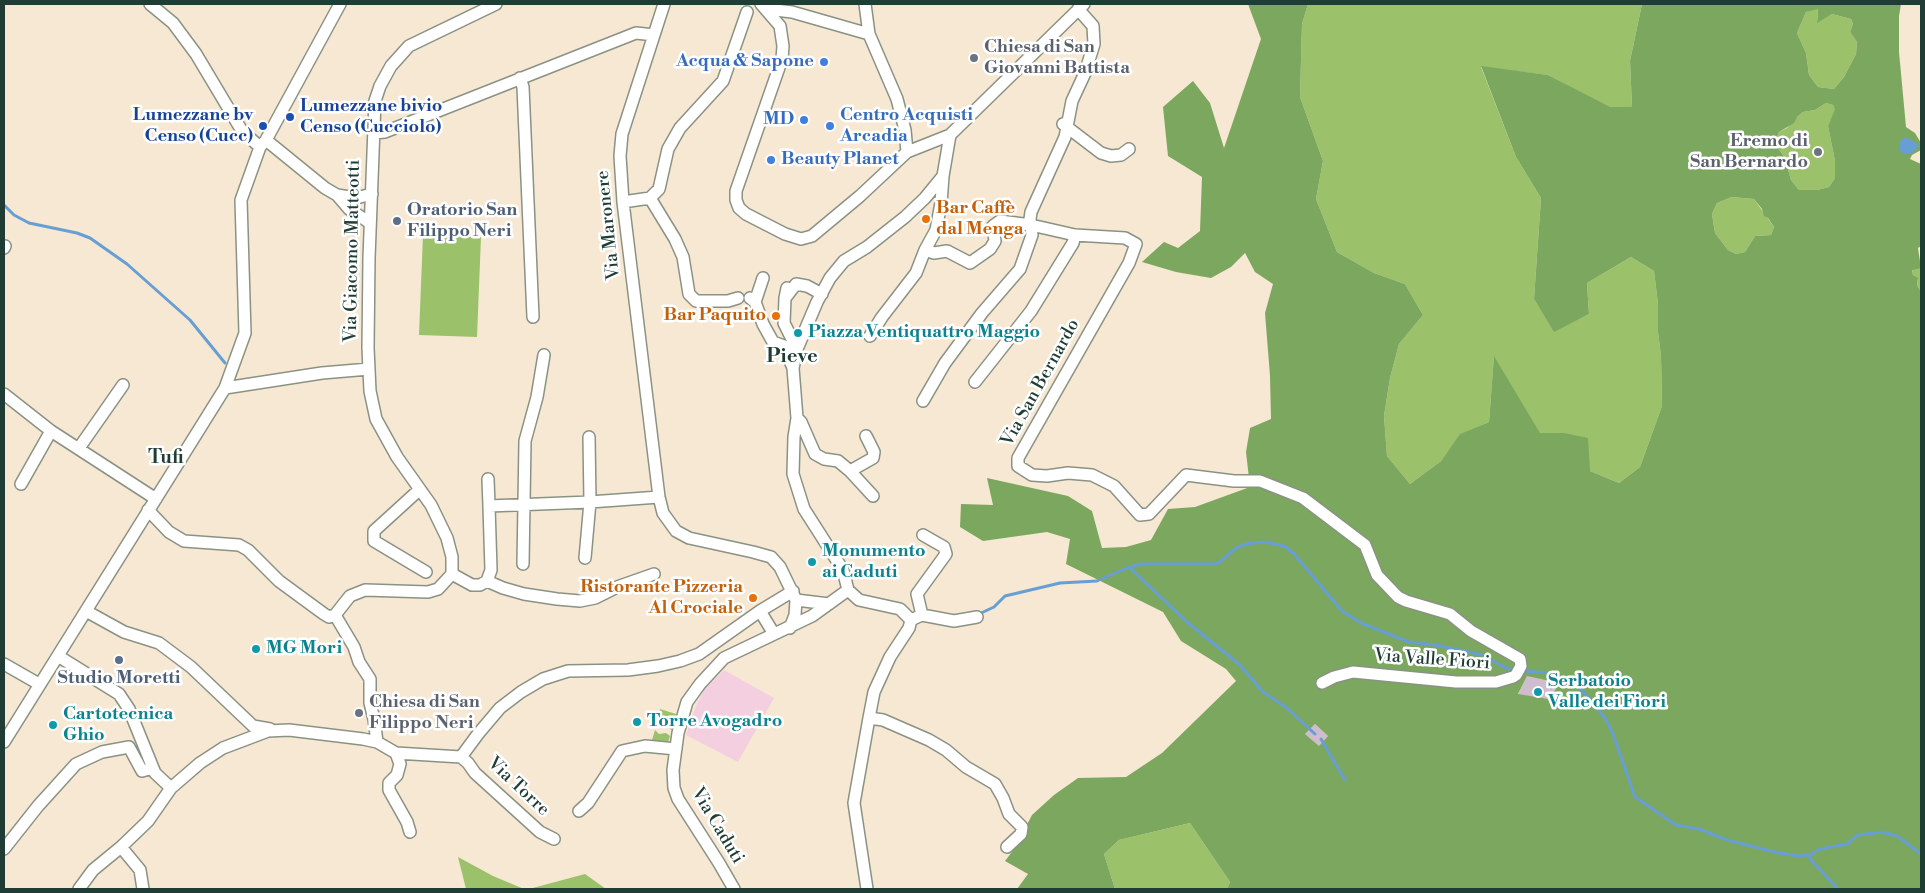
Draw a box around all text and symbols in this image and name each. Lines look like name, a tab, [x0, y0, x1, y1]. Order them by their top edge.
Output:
place label: Chiesa di San Giovanni Battista	[984, 37, 1130, 80]
place label: Acqua & Sapone	[676, 51, 814, 73]
marker: Chiesa di San Giovanni Battista	[968, 52, 980, 64]
marker: Acqua & Sapone	[818, 56, 830, 68]
place label: Lumezzane bivio Censo (Cucciolo)	[300, 96, 442, 138]
place label: Lumezzane bv Censo (Cucc)	[133, 105, 253, 148]
place label: Centro Acquisti Arcadia	[840, 105, 973, 148]
place label: MD	[763, 109, 794, 131]
marker: Lumezzane bivio Censo (Cucciolo)	[284, 111, 296, 123]
marker: MD	[798, 114, 810, 126]
marker: Lumezzane bv Censo (Cucc)	[257, 120, 269, 132]
marker: Centro Acquisti Arcadia	[824, 120, 836, 132]
place label: Eremo di San Bernardo	[1690, 131, 1808, 173]
marker: Eremo di San Bernardo	[1812, 146, 1824, 158]
place label: Beauty Planet	[781, 149, 899, 171]
marker: Beauty Planet	[765, 154, 777, 166]
street label: Via Giacomo Matteotti	[341, 159, 365, 343]
street label: Via Maronere	[593, 169, 625, 281]
place label: Bar Caffè dal Menga	[936, 198, 1023, 240]
place label: Oratorio San Filippo Neri	[407, 200, 517, 242]
marker: Bar Caffè dal Menga	[920, 213, 932, 225]
marker: Oratorio San Filippo Neri	[391, 215, 403, 227]
place label: Bar Paquito	[663, 305, 766, 327]
marker: Bar Paquito	[770, 310, 782, 322]
street label: Via San Bernardo	[997, 316, 1085, 450]
place label: Piazza Ventiquattro Maggio	[808, 322, 1040, 344]
marker: Piazza Ventiquattro Maggio	[792, 327, 804, 339]
district label: Pieve	[766, 345, 818, 369]
district label: Tufi	[148, 447, 184, 469]
place label: Monumento ai Caduti	[822, 541, 926, 584]
marker: Monumento ai Caduti	[806, 556, 818, 568]
place label: Ristorante Pizzeria Al Crociale	[580, 577, 743, 620]
marker: Ristorante Pizzeria Al Crociale	[747, 592, 759, 604]
place label: MG Mori	[266, 638, 342, 660]
marker: MG Mori	[250, 643, 262, 655]
street label: Via Valle Fiori	[1373, 645, 1491, 675]
marker: Studio Moretti	[113, 654, 125, 666]
place label: Studio Moretti	[58, 668, 180, 690]
place label: Serbatoio Valle dei Fiori	[1548, 671, 1666, 714]
marker: Serbatoio Valle dei Fiori	[1532, 686, 1544, 698]
place label: Chiesa di San Filippo Neri	[369, 692, 480, 734]
place label: Cartotecnica Ghio	[63, 704, 173, 746]
marker: Chiesa di San Filippo Neri	[353, 707, 365, 719]
place label: Torre Avogadro	[647, 711, 782, 733]
marker: Torre Avogadro	[631, 716, 643, 728]
marker: Cartotecnica Ghio	[47, 719, 59, 731]
street label: Via Torre	[483, 753, 553, 821]
street label: Via Caduti	[686, 784, 748, 868]

